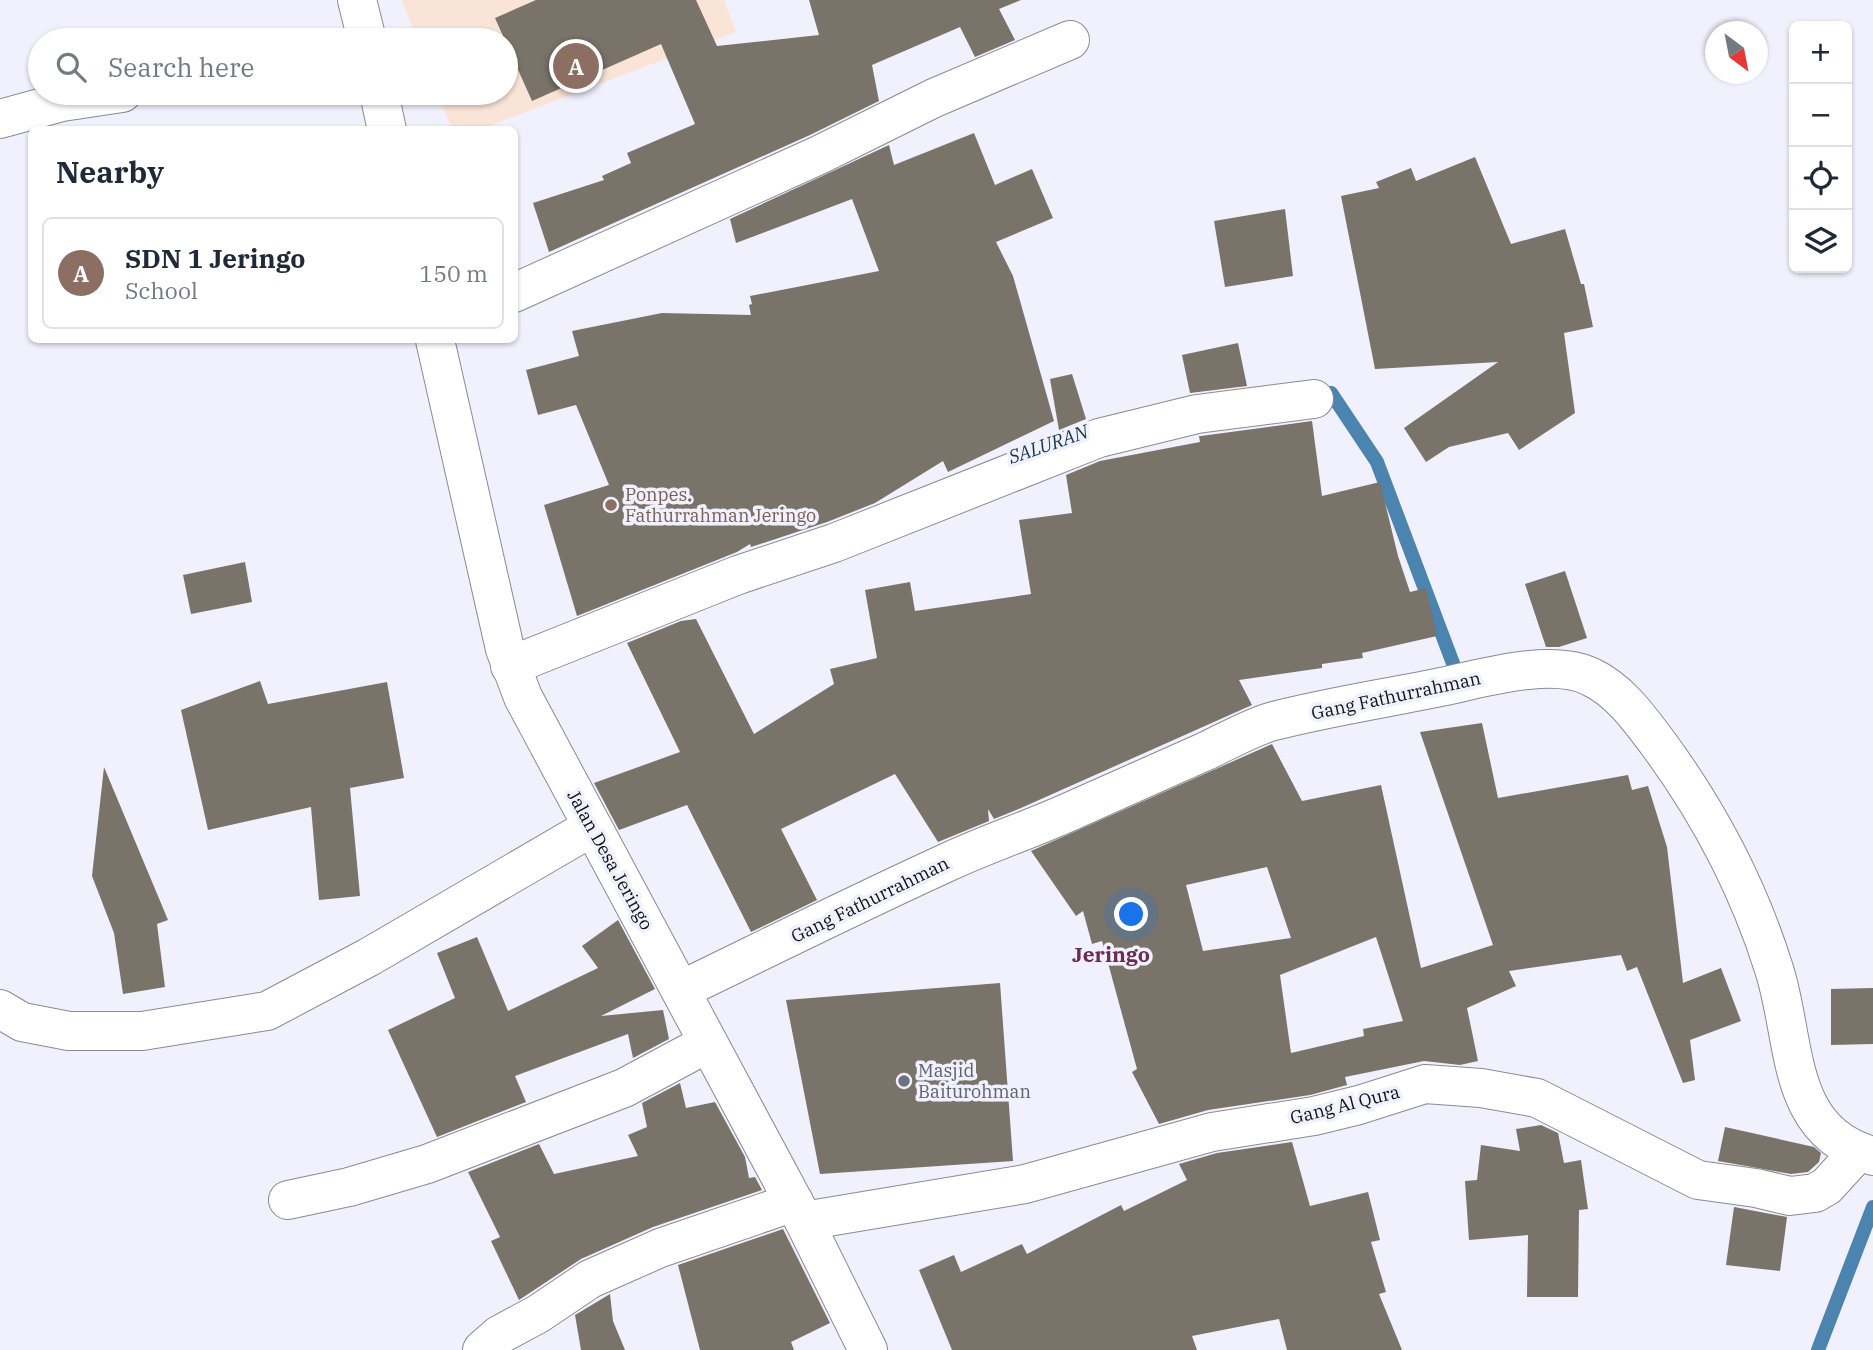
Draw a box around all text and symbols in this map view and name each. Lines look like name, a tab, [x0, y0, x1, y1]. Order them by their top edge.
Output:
north arrow	[1705, 21, 1768, 84]
map controls	[1789, 21, 1852, 273]
button: +	[1789, 21, 1852, 84]
search box	[28, 28, 518, 105]
pin: A	[553, 40, 599, 92]
icon: search	[52, 48, 90, 86]
text: Search here	[108, 50, 254, 84]
button: −	[1789, 84, 1852, 147]
button: locate	[1789, 147, 1852, 210]
text: Nearby	[56, 152, 164, 191]
button: layers	[1789, 210, 1852, 273]
text: SDN 1 Jeringo	[125, 241, 306, 275]
text: A	[73, 258, 89, 288]
text: 150 m	[419, 258, 488, 288]
text: School	[125, 275, 198, 305]
water label: SALURAN	[1004, 418, 1093, 469]
place label: Ponpes. Fathurrahman Jeringo	[625, 483, 816, 527]
marker: Ponpes. Fathurrahman Jeringo	[603, 497, 619, 513]
street label: Gang Fathurrahman	[1309, 666, 1483, 725]
street label: Jalan Desa Jeringo	[562, 786, 658, 934]
street label: Gang Fathurrahman	[787, 851, 953, 948]
your location	[1114, 897, 1148, 931]
district label: Jeringo	[1072, 940, 1150, 968]
place label: Masjid Baiturohman	[918, 1059, 1031, 1103]
marker: Masjid Baiturohman	[896, 1073, 912, 1089]
street label: Gang Al Qura	[1288, 1080, 1402, 1129]

